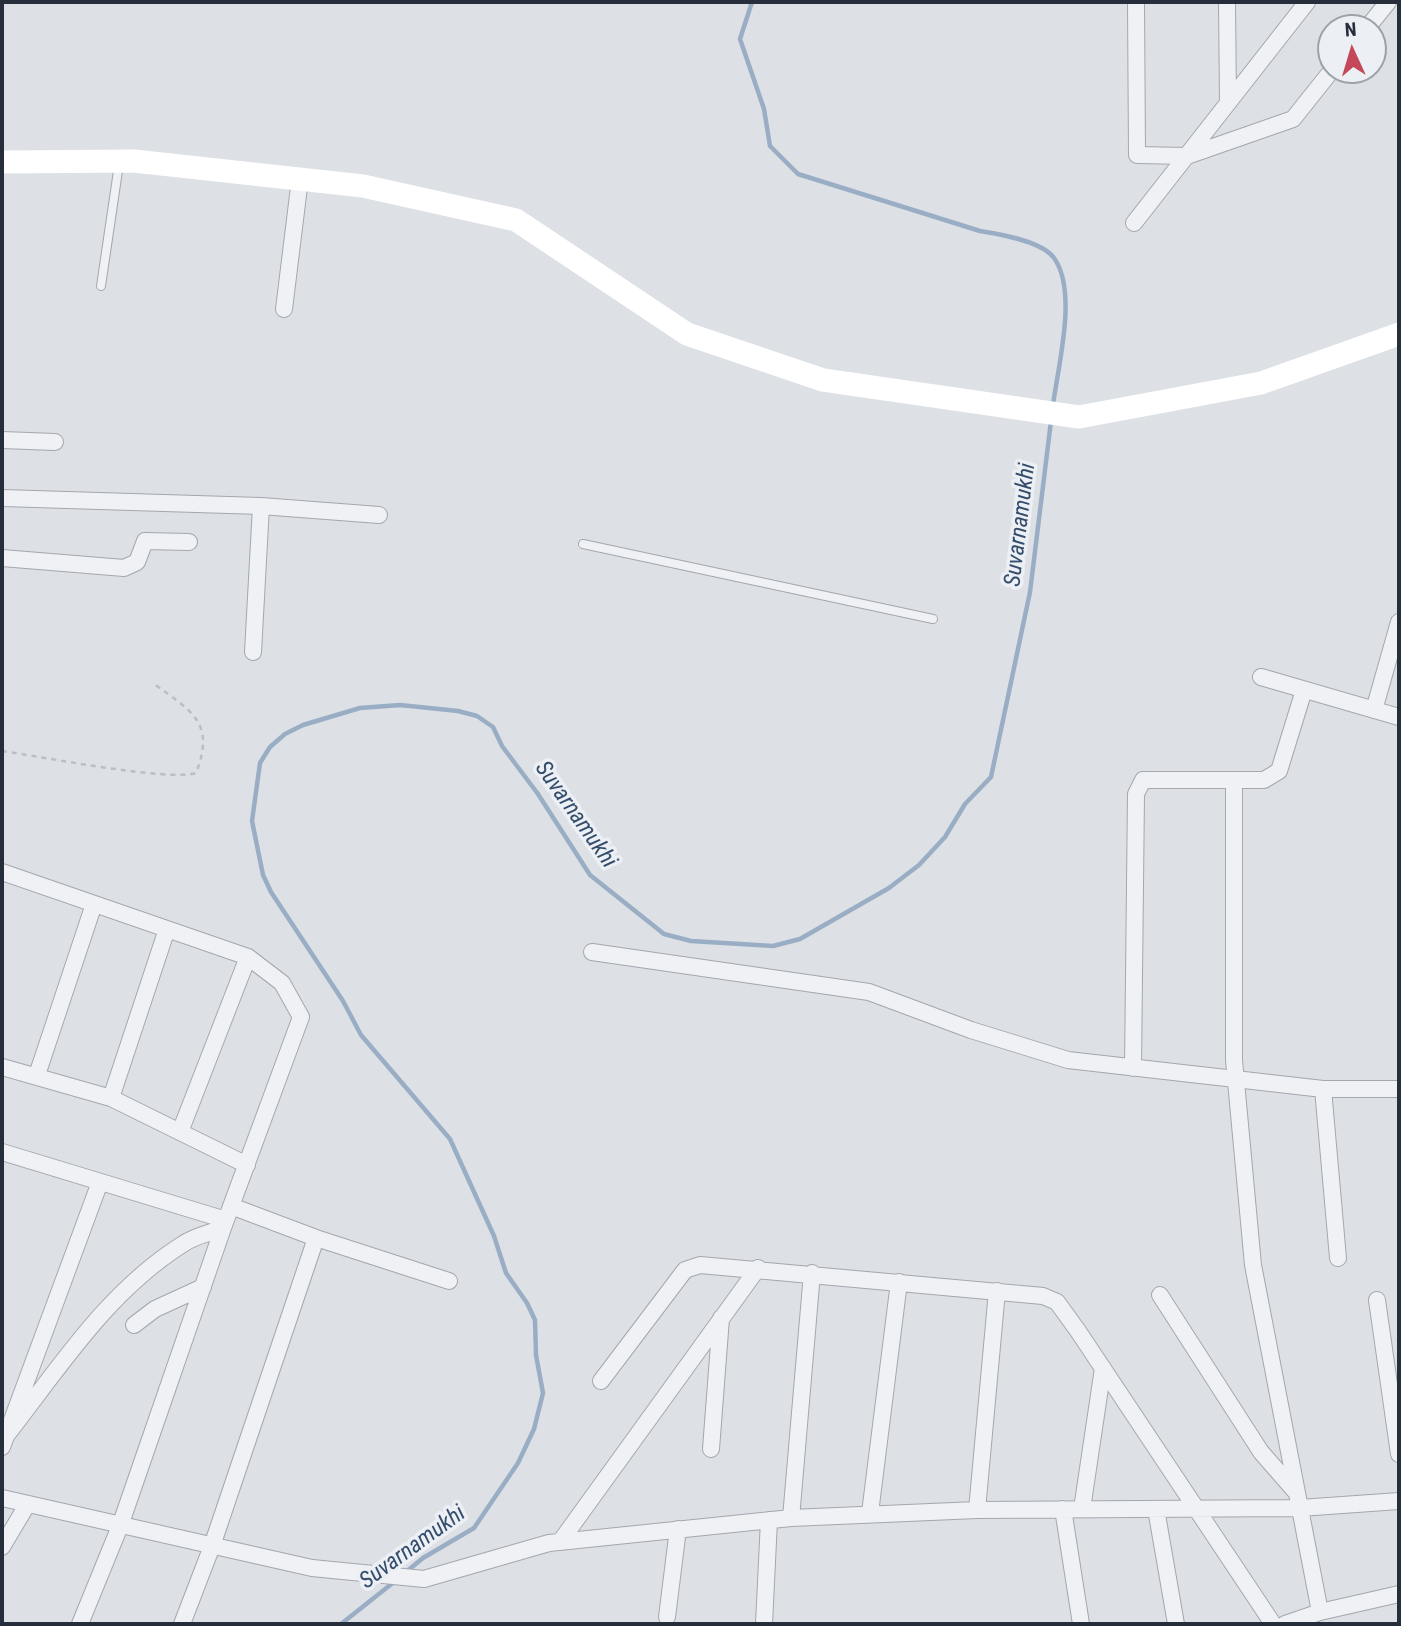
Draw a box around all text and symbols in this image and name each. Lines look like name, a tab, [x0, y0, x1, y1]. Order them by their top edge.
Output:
north arrow	[1317, 14, 1387, 84]
text: N	[1344, 18, 1357, 41]
water label: Suvarnamukhi	[1000, 462, 1042, 588]
water label: Suvarnamukhi	[528, 756, 622, 874]
water label: Suvarnamukhi	[355, 1500, 471, 1596]

